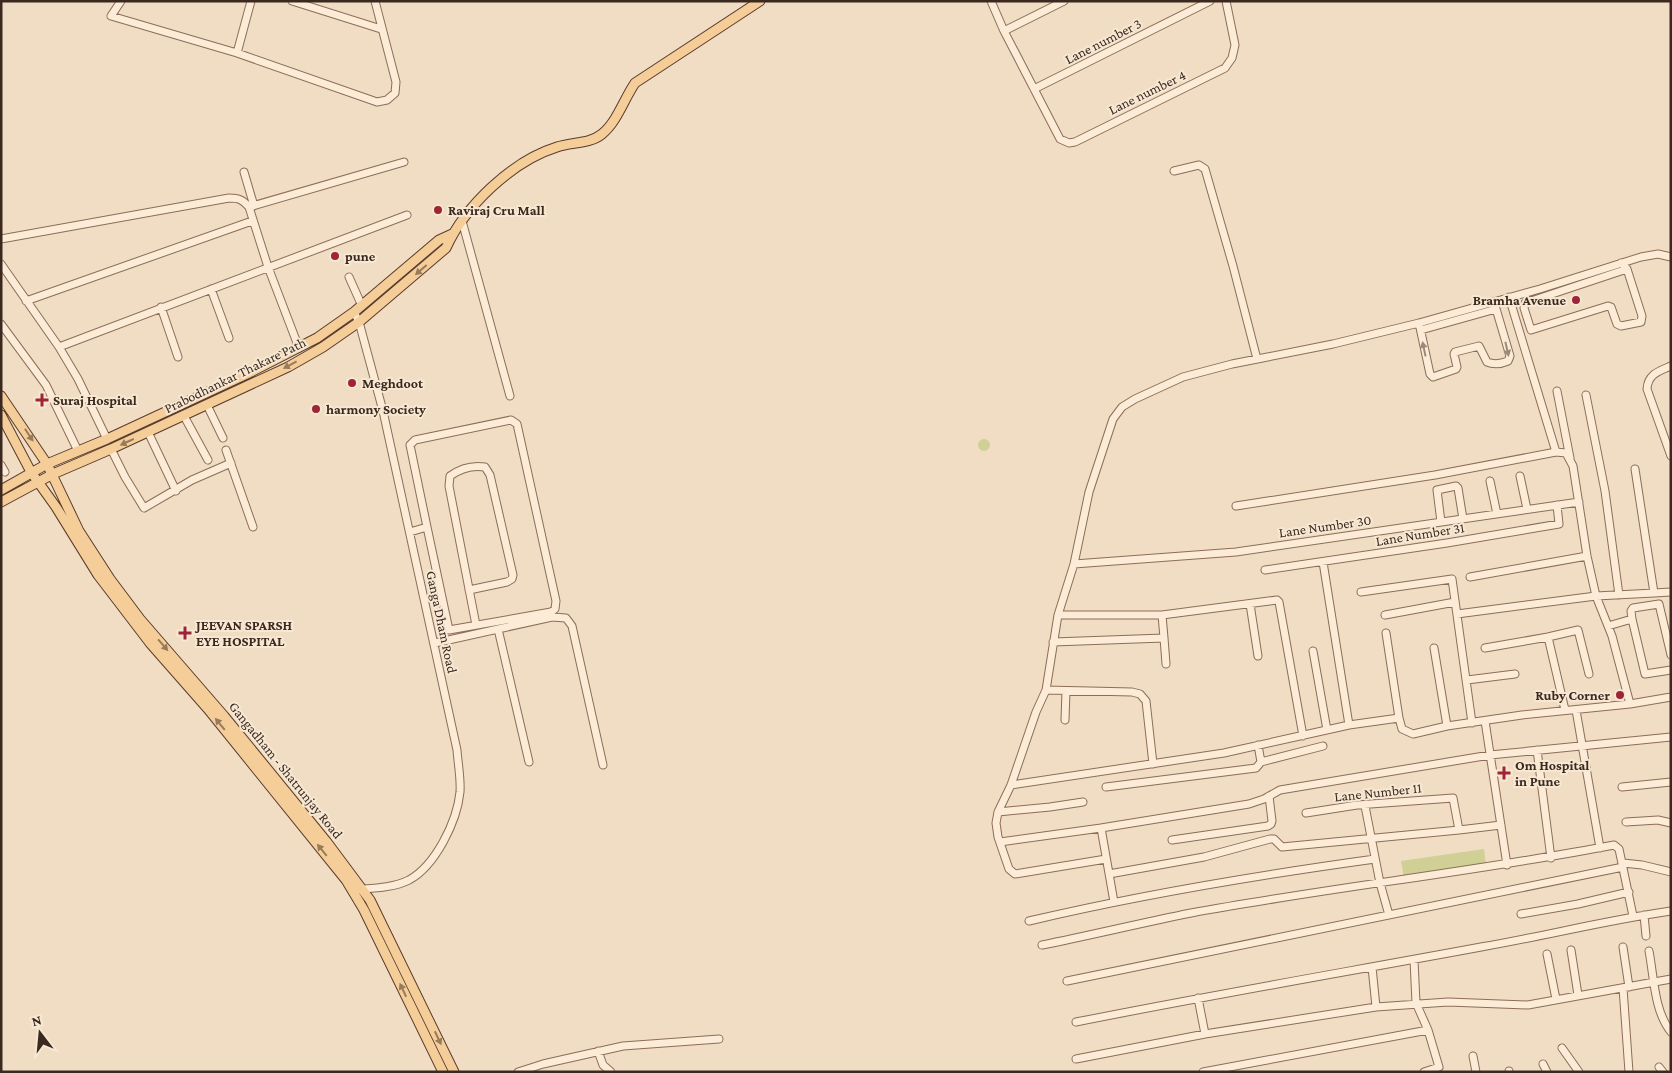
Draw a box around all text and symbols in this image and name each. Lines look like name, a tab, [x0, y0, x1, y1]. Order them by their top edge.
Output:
street label: Lane number 3	[1062, 15, 1144, 67]
street label: Lane number 4	[1106, 66, 1188, 118]
place label: Raviraj Cru Mall	[448, 202, 545, 219]
marker: Raviraj Cru Mall	[432, 204, 444, 216]
place label: pune	[345, 248, 376, 264]
marker: pune	[329, 250, 341, 262]
one-way arrow	[415, 264, 427, 276]
place label: Bramha Avenue	[1473, 292, 1566, 308]
marker: Bramha Avenue	[1570, 294, 1582, 306]
street label: Prabodhankar Thakare Path	[162, 334, 309, 416]
one-way arrow	[1420, 340, 1428, 356]
one-way arrow	[1503, 341, 1511, 356]
one-way arrow	[283, 361, 297, 370]
place label: Meghdoot	[362, 375, 424, 391]
marker: Meghdoot	[346, 377, 358, 389]
place label: Suraj Hospital	[53, 392, 137, 409]
marker: Suraj Hospital	[35, 393, 49, 407]
place label: harmony Society	[326, 401, 426, 417]
marker: harmony Society	[310, 403, 322, 415]
one-way arrow	[24, 429, 34, 442]
one-way arrow	[120, 438, 134, 446]
street label: Lane Number 30	[1278, 512, 1372, 540]
street label: Lane Number 31	[1374, 519, 1466, 549]
street label: Ganga Dham Road	[423, 569, 461, 675]
place label: JEEVAN SPARSH EYE HOSPITAL	[194, 617, 293, 649]
marker: JEEVAN SPARSH EYE HOSPITAL	[178, 626, 192, 640]
one-way arrow	[157, 639, 168, 652]
place label: Ruby Corner	[1535, 687, 1610, 703]
marker: Ruby Corner	[1614, 689, 1626, 701]
street label: Gangadham - Shatrunjay Road	[225, 698, 347, 843]
one-way arrow	[214, 718, 225, 731]
place label: Om Hospital in Pune	[1515, 757, 1589, 789]
marker: Om Hospital in Pune	[1497, 766, 1511, 780]
street label: Lane Number 11	[1333, 779, 1423, 805]
one-way arrow	[316, 844, 327, 857]
one-way arrow	[399, 983, 407, 997]
north arrow	[15, 1008, 65, 1058]
text: N	[30, 1011, 44, 1030]
one-way arrow	[434, 1030, 442, 1045]

